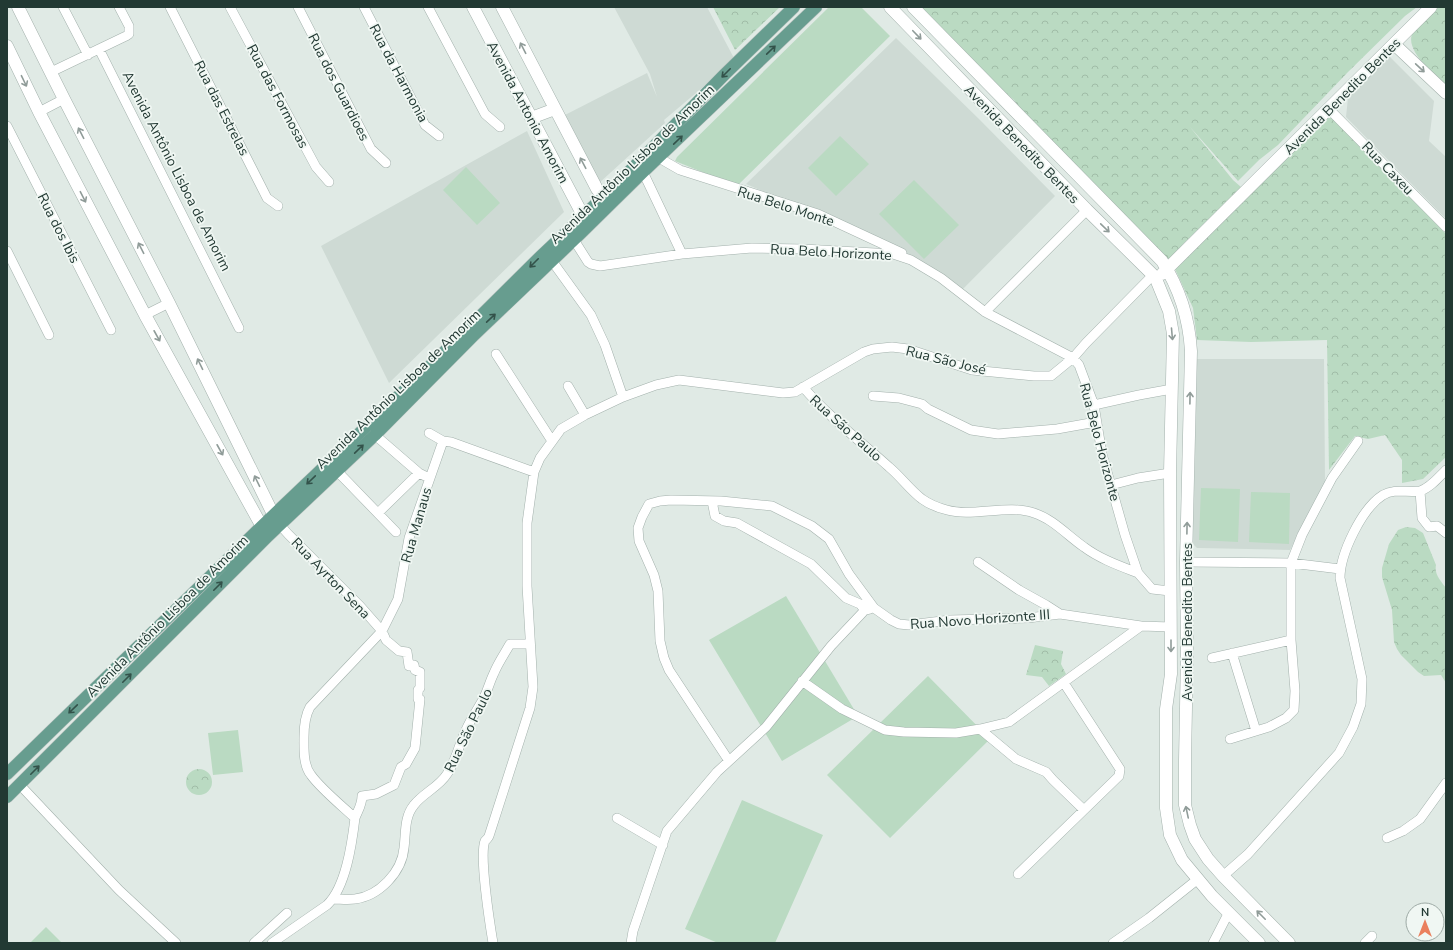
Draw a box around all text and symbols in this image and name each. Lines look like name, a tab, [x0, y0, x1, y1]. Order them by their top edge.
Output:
street label: Rua da Harmonia	[365, 21, 433, 126]
street label: Rua dos Guardioes	[303, 30, 374, 144]
one-way arrow	[912, 30, 922, 40]
street label: Avenida Benedito Bentes	[1280, 33, 1405, 159]
street label: Avenida Antonio Amorim	[482, 38, 573, 187]
street label: Rua das Formosas	[242, 41, 313, 152]
one-way arrow	[519, 42, 527, 54]
one-way arrow	[766, 45, 776, 55]
street label: Rua das Estrelas	[189, 57, 254, 159]
one-way arrow	[1415, 64, 1425, 73]
street label: Avenida Antônio Lisboa de Amorim	[118, 68, 235, 274]
one-way arrow	[721, 68, 731, 78]
one-way arrow	[21, 74, 28, 86]
street label: Avenida Antônio Lisboa de Amorim	[546, 80, 719, 248]
street label: Avenida Benedito Bentes	[960, 81, 1084, 208]
one-way arrow	[77, 127, 84, 139]
one-way arrow	[672, 136, 682, 145]
street label: Rua Caxeu	[1357, 138, 1418, 199]
one-way arrow	[579, 157, 587, 169]
street label: Rua Belo Monte	[735, 182, 837, 231]
street label: Rua dos Ibis	[33, 190, 84, 267]
one-way arrow	[80, 190, 88, 202]
one-way arrow	[1100, 223, 1110, 233]
street label: Rua Belo Horizonte	[770, 240, 892, 265]
one-way arrow	[137, 242, 144, 254]
one-way arrow	[529, 258, 539, 268]
street label: Avenida Antônio Lisboa de Amorim	[312, 305, 485, 473]
one-way arrow	[486, 314, 497, 323]
one-way arrow	[1169, 327, 1176, 340]
one-way arrow	[153, 330, 161, 342]
street label: Rua São José	[904, 341, 988, 380]
one-way arrow	[196, 358, 203, 370]
street label: Rua Belo Horizonte	[1075, 381, 1124, 503]
street label: Rua São Paulo	[805, 391, 886, 466]
one-way arrow	[1186, 392, 1194, 405]
one-way arrow	[217, 444, 224, 456]
one-way arrow	[354, 444, 364, 454]
one-way arrow	[253, 475, 260, 487]
one-way arrow	[306, 476, 316, 485]
street label: Rua Manaus	[397, 485, 436, 565]
one-way arrow	[1183, 522, 1191, 535]
street label: Avenida Antônio Lisboa de Amorim	[82, 531, 253, 702]
street label: Rua Ayrton Sena	[287, 534, 374, 623]
street label: Avenida Benedito Bentes	[1178, 542, 1197, 701]
one-way arrow	[213, 581, 223, 591]
street label: Rua Novo Horizonte III	[909, 605, 1051, 634]
one-way arrow	[1167, 639, 1175, 652]
one-way arrow	[122, 673, 132, 683]
street label: Rua São Paulo	[440, 685, 497, 775]
one-way arrow	[69, 704, 79, 713]
one-way arrow	[30, 765, 40, 775]
one-way arrow	[1182, 806, 1190, 819]
north arrow	[1405, 902, 1445, 942]
text: N	[1421, 905, 1429, 920]
one-way arrow	[1256, 910, 1266, 920]

